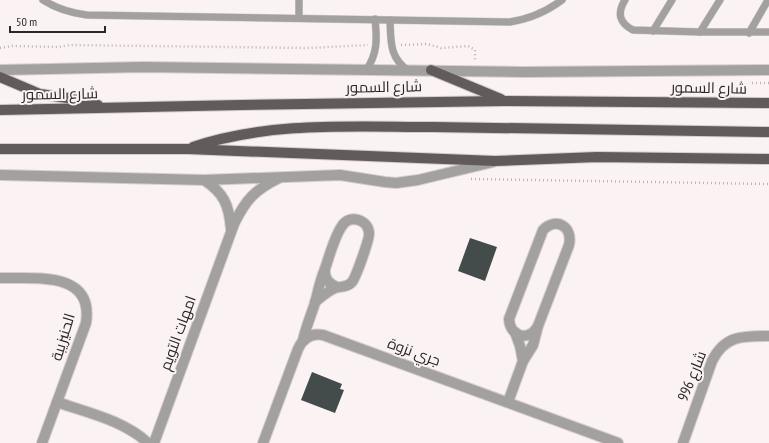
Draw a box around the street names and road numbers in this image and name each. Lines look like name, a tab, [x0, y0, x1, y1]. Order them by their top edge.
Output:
street label: شارع السمور	[345, 76, 422, 99]
street label: شارع السمور	[670, 77, 747, 100]
street label: شارع السمور	[21, 83, 98, 106]
street label: امهات التويم	[155, 293, 201, 373]
street label: الحنيزيبة	[46, 311, 79, 363]
street label: جري نزوة	[384, 333, 443, 373]
street label: شارع 996	[673, 348, 712, 404]

